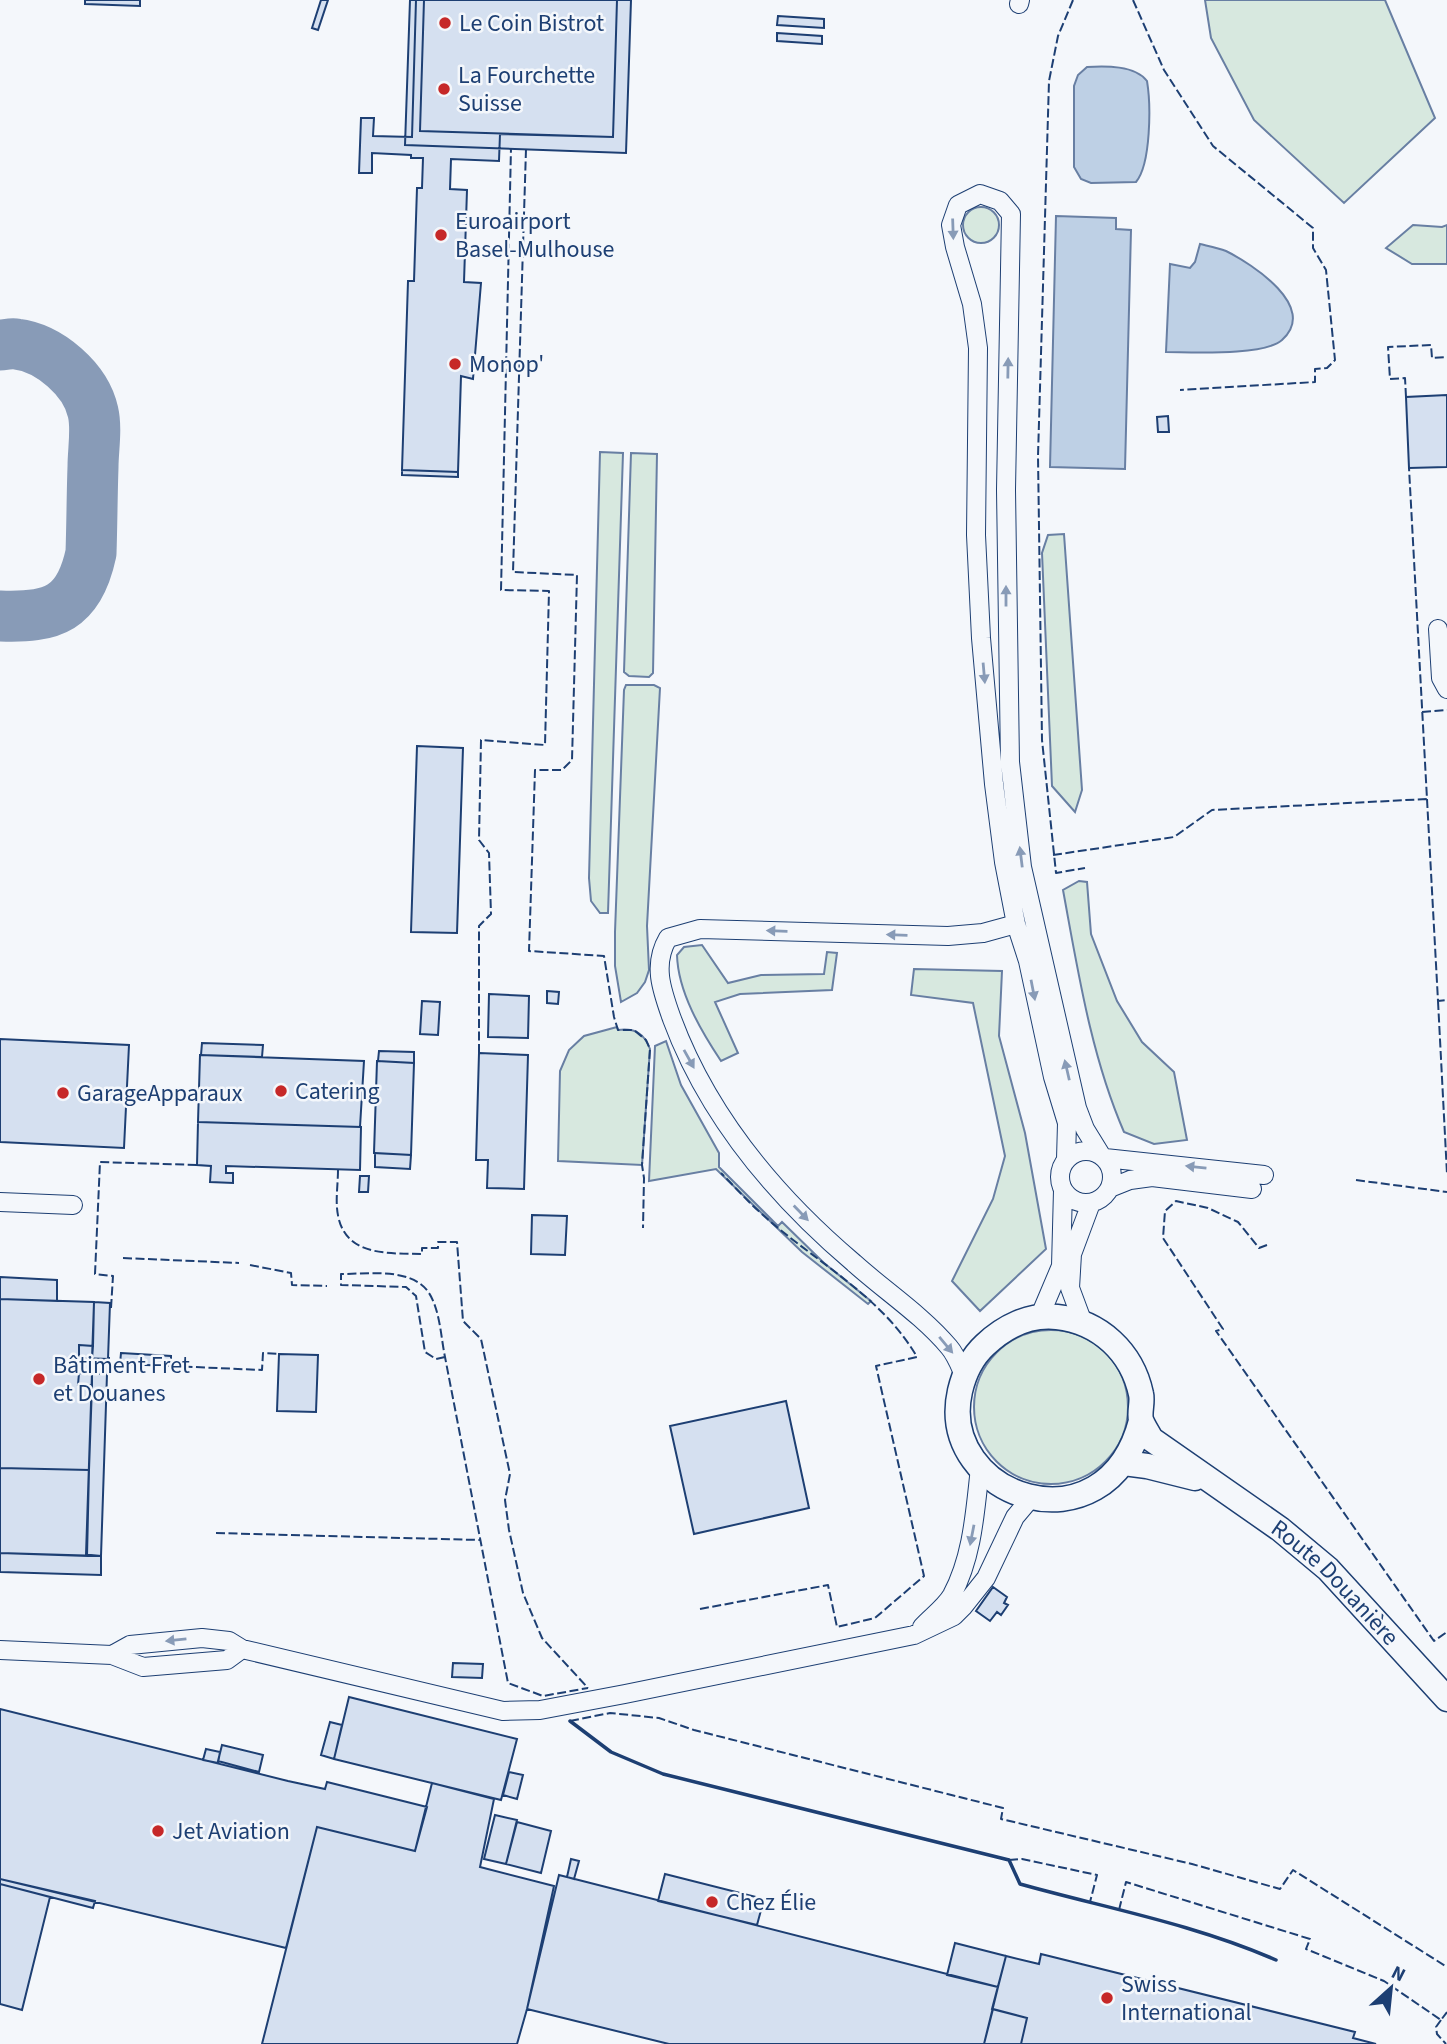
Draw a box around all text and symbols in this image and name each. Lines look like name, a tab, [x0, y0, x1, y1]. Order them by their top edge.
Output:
place label: Le Coin Bistrot	[459, 6, 604, 41]
marker: Le Coin Bistrot	[437, 15, 453, 31]
place label: La Fourchette Suisse	[458, 58, 595, 121]
marker: La Fourchette Suisse	[436, 81, 452, 97]
place label: Euroairport Basel-Mulhouse	[455, 204, 614, 267]
one-way arrow	[948, 218, 959, 240]
marker: Euroairport Basel-Mulhouse	[433, 227, 449, 243]
place label: Monop'	[469, 347, 544, 382]
marker: Monop'	[447, 356, 463, 372]
one-way arrow	[1002, 357, 1014, 379]
one-way arrow	[1001, 585, 1012, 607]
one-way arrow	[979, 662, 990, 684]
one-way arrow	[1015, 846, 1026, 868]
one-way arrow	[766, 925, 788, 936]
one-way arrow	[886, 929, 908, 940]
one-way arrow	[1028, 979, 1039, 1001]
one-way arrow	[683, 1049, 695, 1069]
one-way arrow	[1061, 1059, 1072, 1081]
place label: Catering	[295, 1074, 380, 1109]
place label: GarageApparaux	[77, 1076, 243, 1111]
marker: Catering	[273, 1083, 289, 1099]
marker: GarageApparaux	[55, 1085, 71, 1101]
one-way arrow	[1185, 1162, 1207, 1173]
one-way arrow	[793, 1204, 809, 1221]
one-way arrow	[938, 1336, 954, 1354]
place label: Bâtiment Fret et Douanes	[53, 1348, 190, 1411]
marker: Bâtiment Fret et Douanes	[31, 1371, 47, 1387]
street label: Route Douanière	[1264, 1511, 1407, 1654]
one-way arrow	[967, 1524, 978, 1546]
one-way arrow	[165, 1635, 187, 1646]
place label: Jet Aviation	[172, 1814, 290, 1849]
marker: Jet Aviation	[150, 1823, 166, 1839]
place label: Chez Élie	[726, 1885, 816, 1920]
marker: Chez Élie	[704, 1894, 720, 1910]
north arrow	[1356, 1953, 1426, 2023]
text: N	[1386, 1959, 1410, 1989]
place label: Swiss International	[1121, 1967, 1252, 2030]
marker: Swiss International	[1099, 1990, 1115, 2006]

